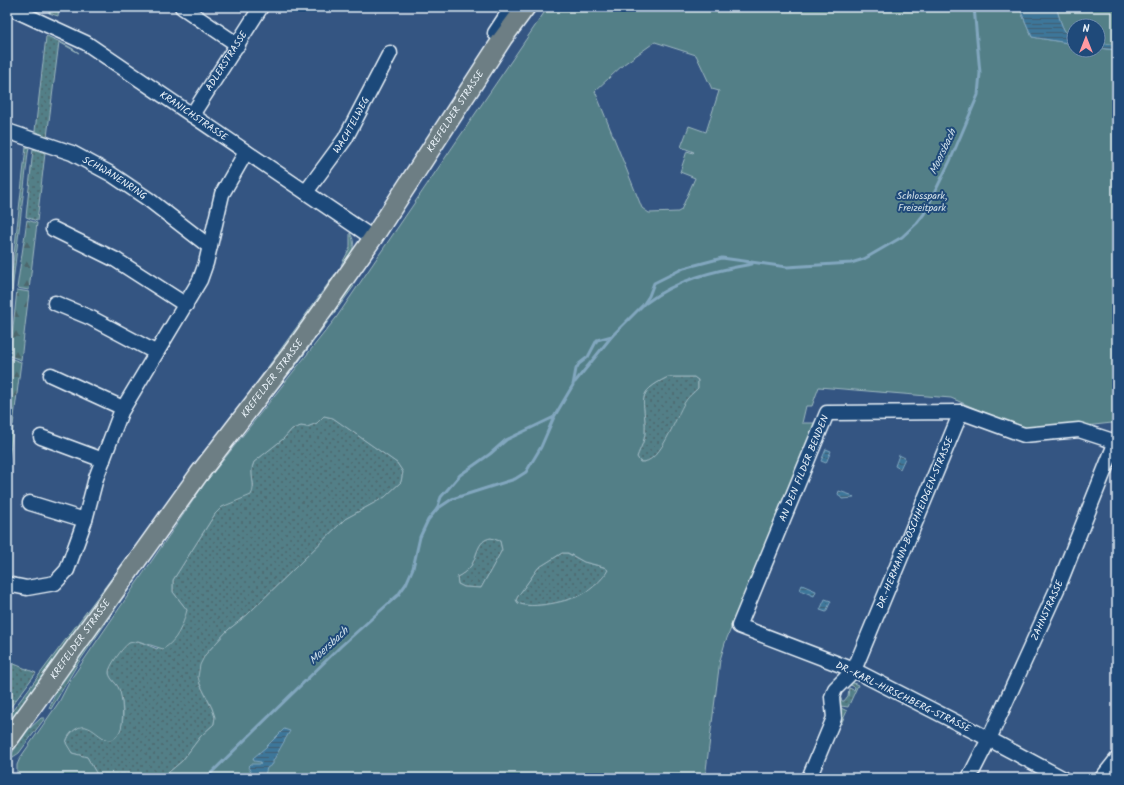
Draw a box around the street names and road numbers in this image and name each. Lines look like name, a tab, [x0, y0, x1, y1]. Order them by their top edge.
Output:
street label: ADLERSTRASSE	[201, 27, 252, 94]
street label: KREFELDER STRASSE	[423, 66, 489, 156]
street label: KRANICHSTRASSE	[156, 87, 232, 146]
street label: WACHTELWEG	[329, 94, 374, 157]
street label: SCHWANENRING	[79, 152, 150, 204]
street label: KREFELDER STRASSE	[237, 335, 308, 421]
street label: AN DEN FILDER BENDEN	[775, 412, 833, 524]
street label: DR.-HERMANN-BOSCHHEIDGEN-STRASSE	[872, 433, 958, 611]
street label: ZAHNSTRASSE	[1027, 577, 1068, 643]
street label: KREFELDER STRASSE	[46, 595, 115, 683]
street label: DR.-KARL-HIRSCHBERG-STRASSE	[833, 657, 974, 737]

